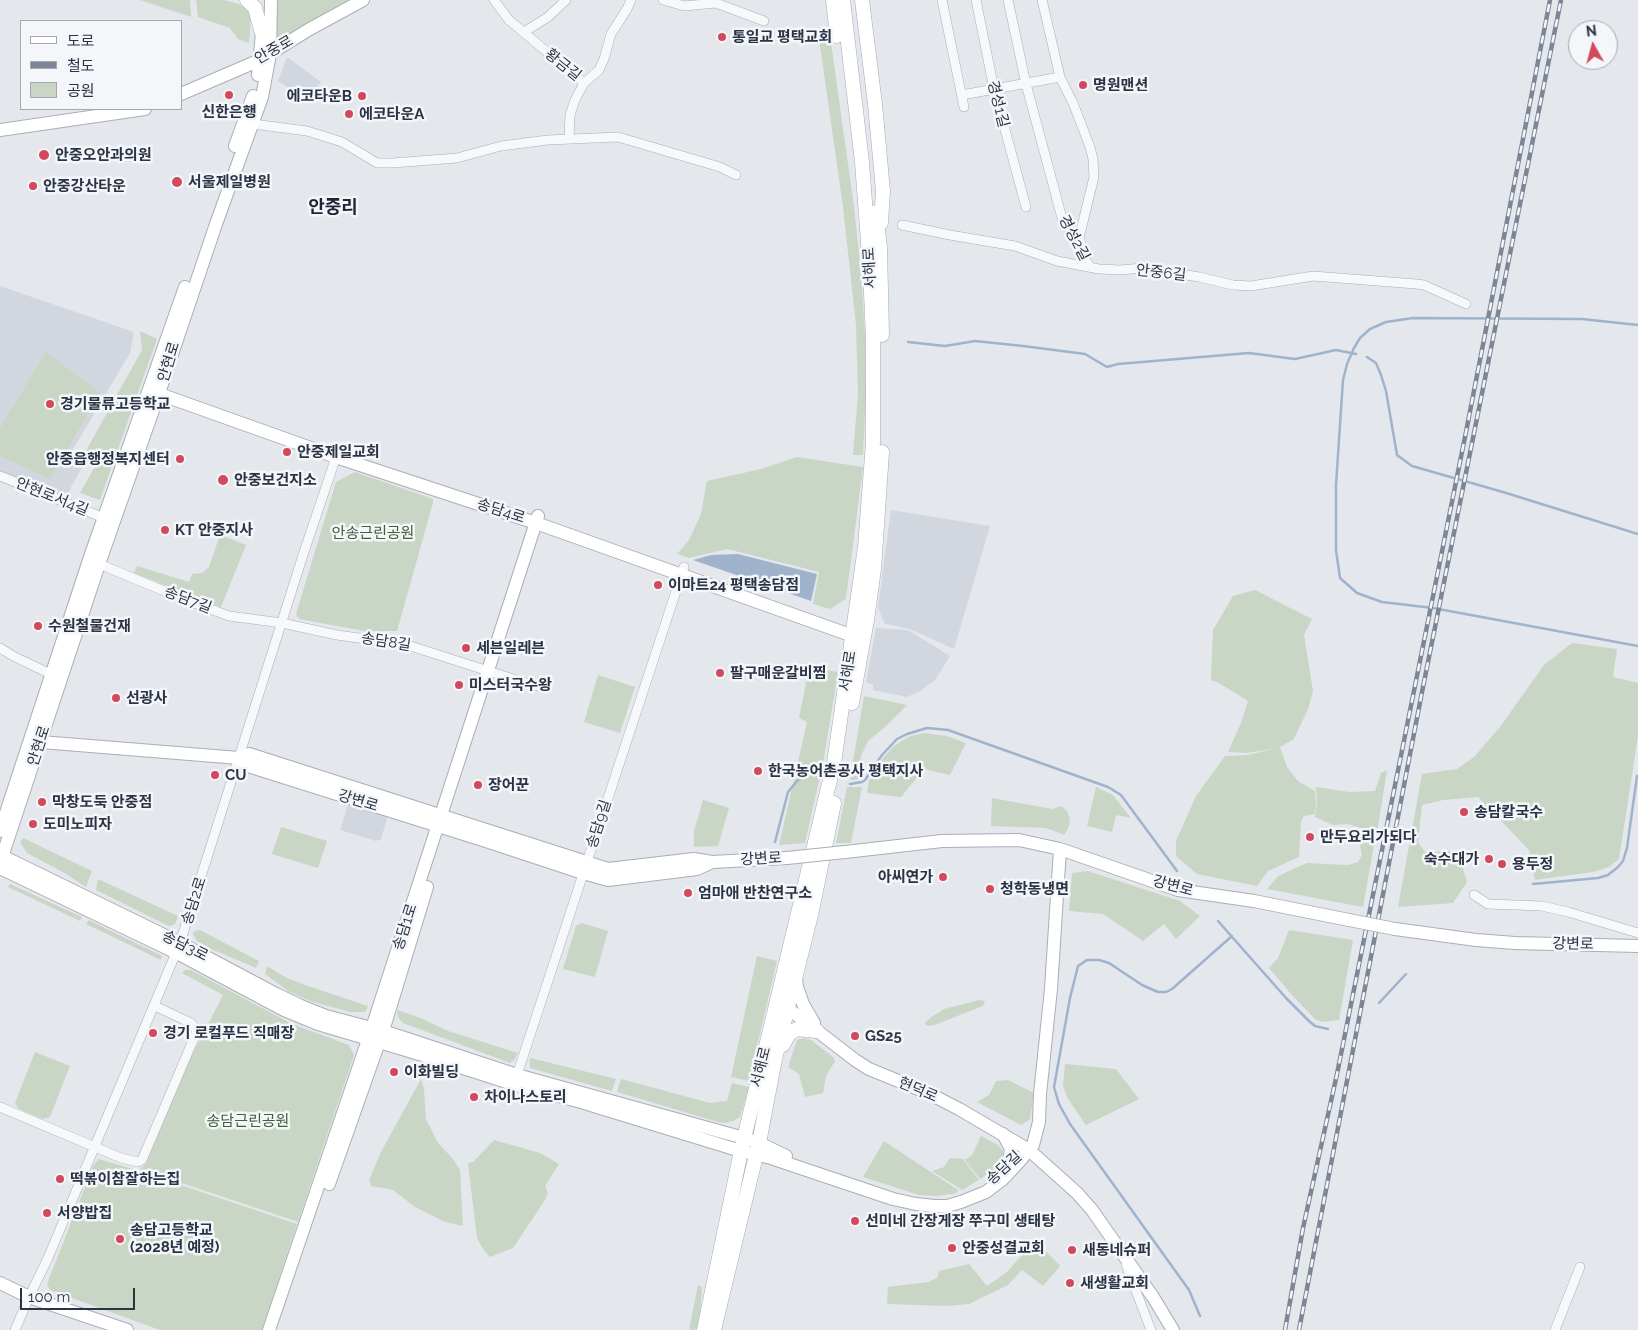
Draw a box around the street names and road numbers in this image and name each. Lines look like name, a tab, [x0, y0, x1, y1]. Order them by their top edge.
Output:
street label: 안중로	[252, 32, 296, 68]
street label: 황금길	[541, 45, 585, 85]
street label: 경성1길	[983, 79, 1013, 129]
street label: 경성2길	[1055, 212, 1093, 264]
street label: 서해로	[860, 247, 880, 289]
street label: 안중6길	[1135, 261, 1187, 285]
street label: 안현로	[154, 340, 184, 384]
street label: 안현로서4길	[13, 474, 91, 520]
street label: 송담4로	[475, 495, 527, 527]
street label: 송담7길	[162, 583, 214, 617]
street label: 송담8길	[360, 629, 412, 655]
street label: 서해로	[836, 649, 860, 693]
street label: 안현로	[24, 724, 54, 768]
street label: 강변로	[336, 786, 380, 816]
street label: 송담9길	[583, 797, 615, 851]
street label: 강변로	[740, 849, 782, 869]
street label: 강변로	[1151, 872, 1195, 900]
street label: 송담2로	[178, 875, 210, 927]
street label: 송담1로	[389, 901, 421, 953]
street label: 송담3로	[159, 927, 211, 965]
street label: 강변로	[1552, 935, 1594, 953]
street label: 서해로	[747, 1045, 775, 1089]
street label: 현덕로	[895, 1074, 941, 1106]
street label: 송담길	[983, 1147, 1025, 1189]

